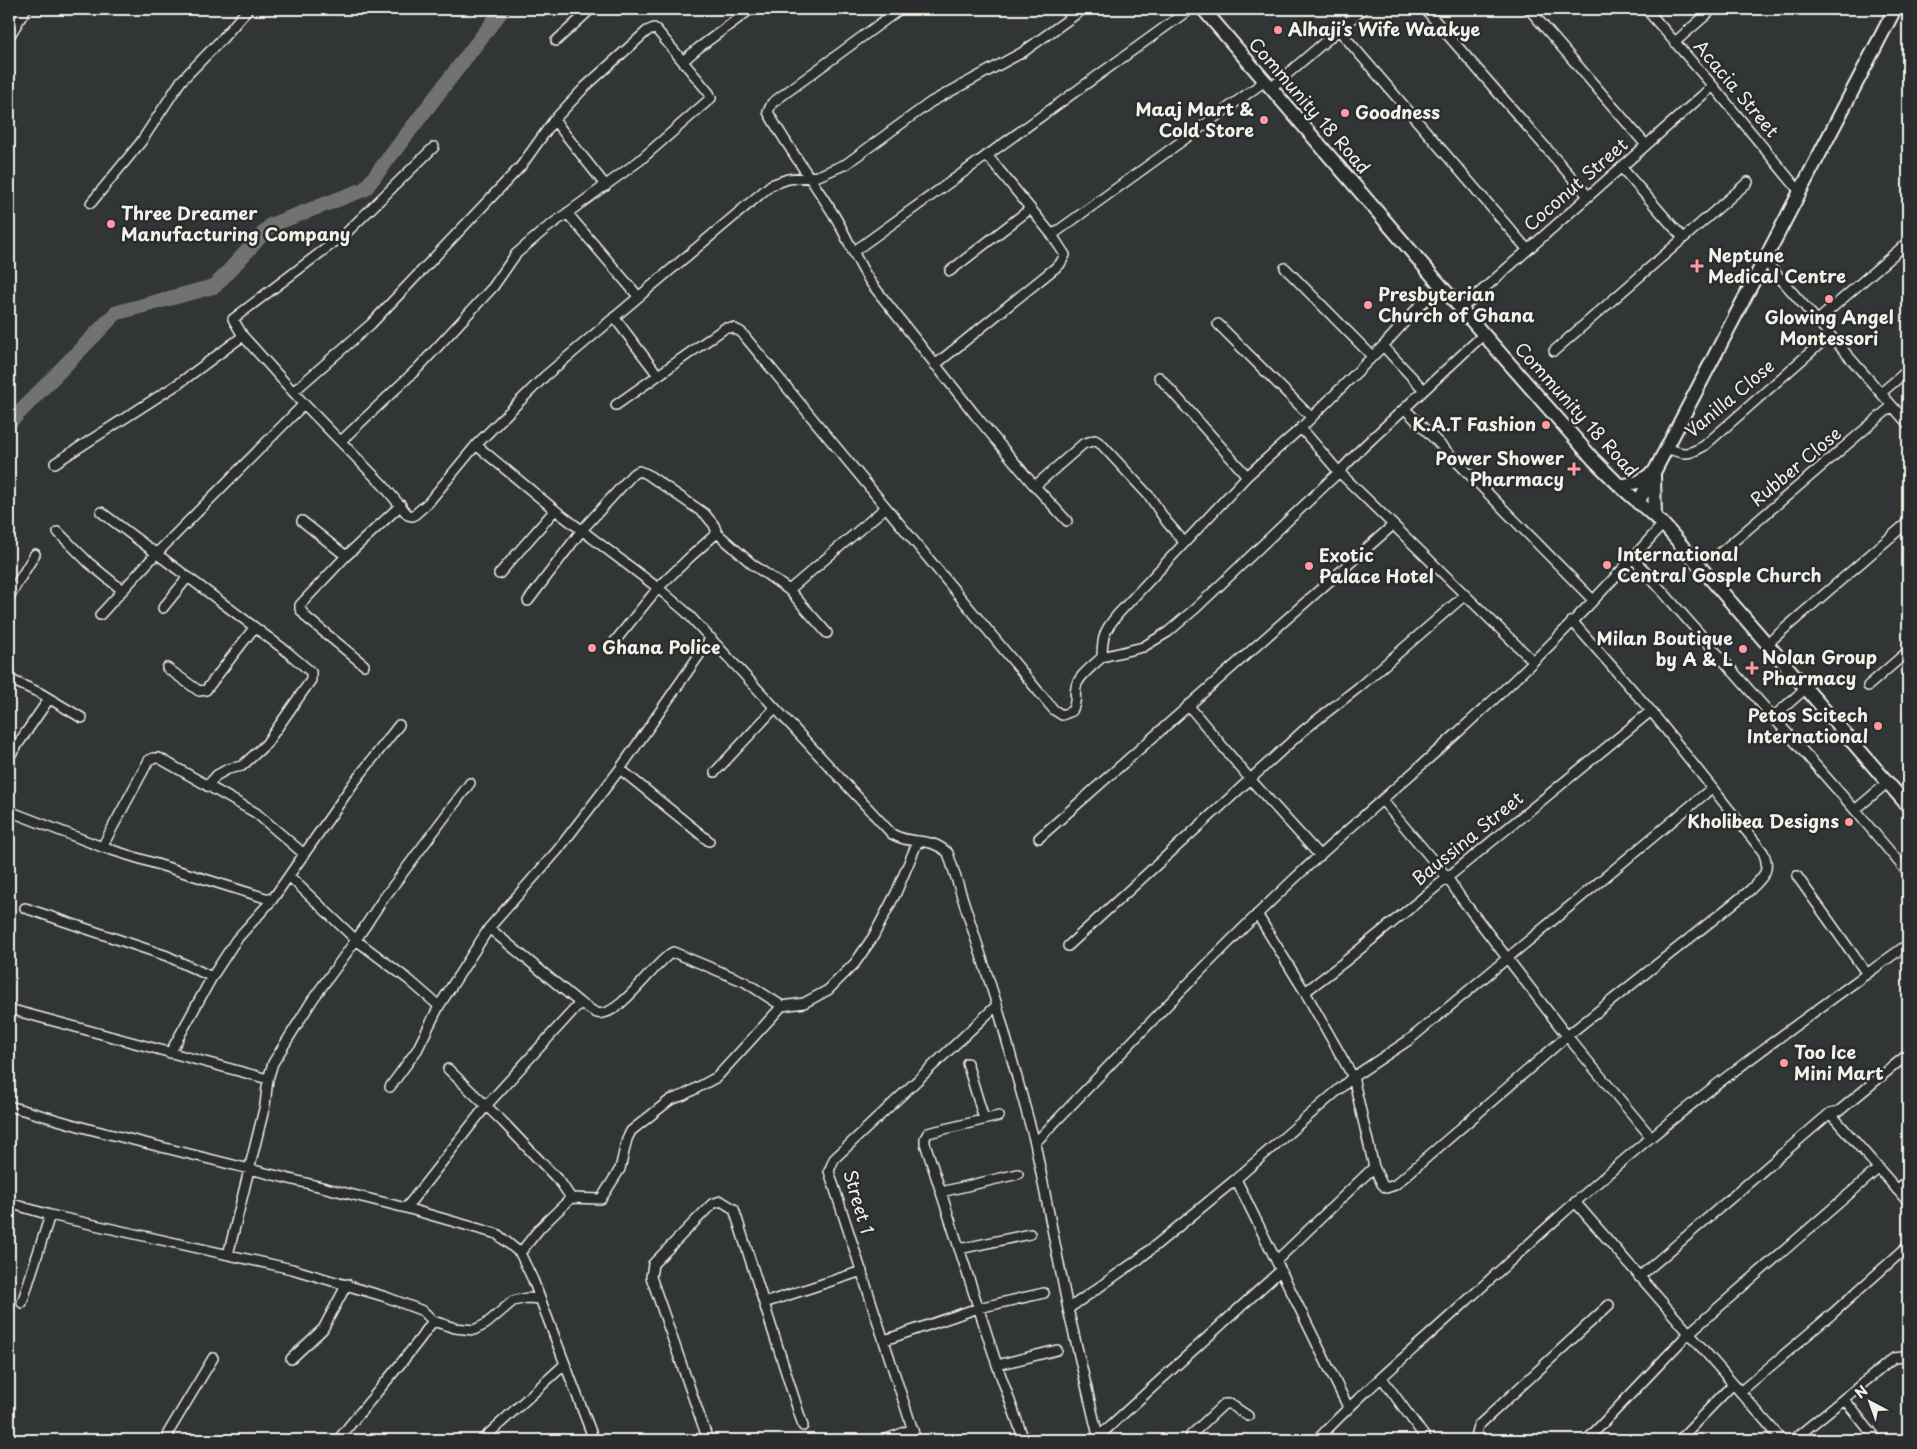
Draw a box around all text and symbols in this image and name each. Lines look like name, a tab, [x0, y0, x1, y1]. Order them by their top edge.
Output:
place label: Alhaji’s Wife Waakye	[1288, 15, 1480, 42]
marker: Alhaji’s Wife Waakye	[1272, 24, 1284, 36]
street label: Community 18 Road	[1243, 31, 1377, 179]
street label: Acacia Street	[1688, 33, 1786, 143]
place label: Maaj Mart & Cold Store	[1135, 95, 1254, 143]
place label: Goodness	[1355, 98, 1440, 125]
marker: Goodness	[1339, 107, 1351, 119]
marker: Maaj Mart & Cold Store	[1258, 114, 1270, 126]
street label: Coconut Street	[1517, 131, 1633, 237]
place label: Three Dreamer Manufacturing Company	[121, 199, 350, 247]
marker: Three Dreamer Manufacturing Company	[105, 218, 117, 230]
place label: Neptune Medical Centre	[1708, 241, 1846, 289]
marker: Neptune Medical Centre	[1690, 259, 1704, 273]
place label: Presbyterian Church of Ghana	[1378, 280, 1535, 328]
marker: Glowing Angel Montessori	[1823, 293, 1835, 305]
marker: Presbyterian Church of Ghana	[1362, 299, 1374, 311]
place label: Glowing Angel Montessori	[1764, 303, 1894, 351]
street label: Community 18 Road	[1509, 335, 1645, 483]
street label: Vanilla Close	[1679, 352, 1779, 443]
place label: K.A.T Fashion	[1412, 410, 1536, 437]
marker: K.A.T Fashion	[1540, 419, 1552, 431]
street label: Rubber Close	[1743, 419, 1847, 512]
place label: Power Shower Pharmacy	[1435, 444, 1565, 492]
marker: Power Shower Pharmacy	[1568, 463, 1580, 475]
place label: International Central Gosple Church	[1617, 540, 1822, 588]
place label: Exotic Palace Hotel	[1319, 541, 1434, 589]
marker: International Central Gosple Church	[1601, 559, 1613, 571]
marker: Exotic Palace Hotel	[1303, 560, 1315, 572]
place label: Milan Boutique by A & L	[1596, 624, 1733, 672]
place label: Ghana Police	[602, 633, 720, 660]
marker: Ghana Police	[586, 642, 598, 654]
marker: Milan Boutique by A & L	[1737, 643, 1749, 655]
place label: Nolan Group Pharmacy	[1762, 643, 1877, 691]
marker: Nolan Group Pharmacy	[1746, 662, 1758, 674]
place label: Petos Scitech International	[1747, 701, 1868, 749]
marker: Petos Scitech International	[1872, 720, 1884, 732]
street label: Baussina Street	[1406, 784, 1529, 891]
place label: Kholibea Designs	[1687, 807, 1839, 834]
marker: Kholibea Designs	[1843, 816, 1855, 828]
place label: Too Ice Mini Mart	[1794, 1038, 1884, 1086]
marker: Too Ice Mini Mart	[1778, 1057, 1790, 1069]
street label: Street 1	[837, 1166, 881, 1237]
north arrow	[1844, 1376, 1894, 1426]
text: N	[1850, 1380, 1872, 1403]

